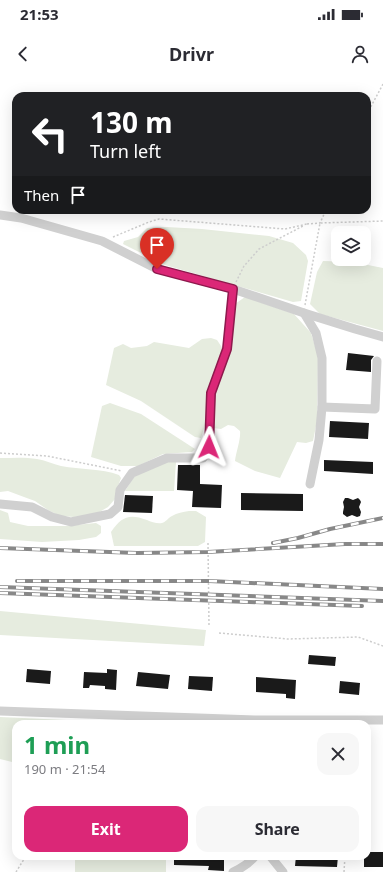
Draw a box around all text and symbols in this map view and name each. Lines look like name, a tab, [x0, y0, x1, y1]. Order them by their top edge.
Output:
text: 21:53	[20, 4, 59, 24]
text: Drivr	[169, 42, 214, 66]
icon: back	[12, 43, 34, 65]
icon: person	[349, 43, 371, 65]
text: 130 m	[90, 103, 173, 141]
icon: left	[24, 108, 76, 160]
text: Turn left	[90, 139, 161, 163]
icon: arrive	[67, 184, 89, 206]
text: Then	[24, 185, 59, 205]
map controls	[331, 226, 371, 266]
button: layers	[331, 226, 371, 266]
pin	[140, 228, 174, 269]
icon: arrive	[146, 234, 168, 256]
position arrow	[188, 426, 230, 468]
text: 1 min	[24, 728, 90, 761]
button: close	[317, 733, 359, 775]
text: 190 m · 21:54	[24, 760, 105, 778]
button: Exit	[24, 806, 188, 852]
button: Share	[196, 806, 359, 852]

